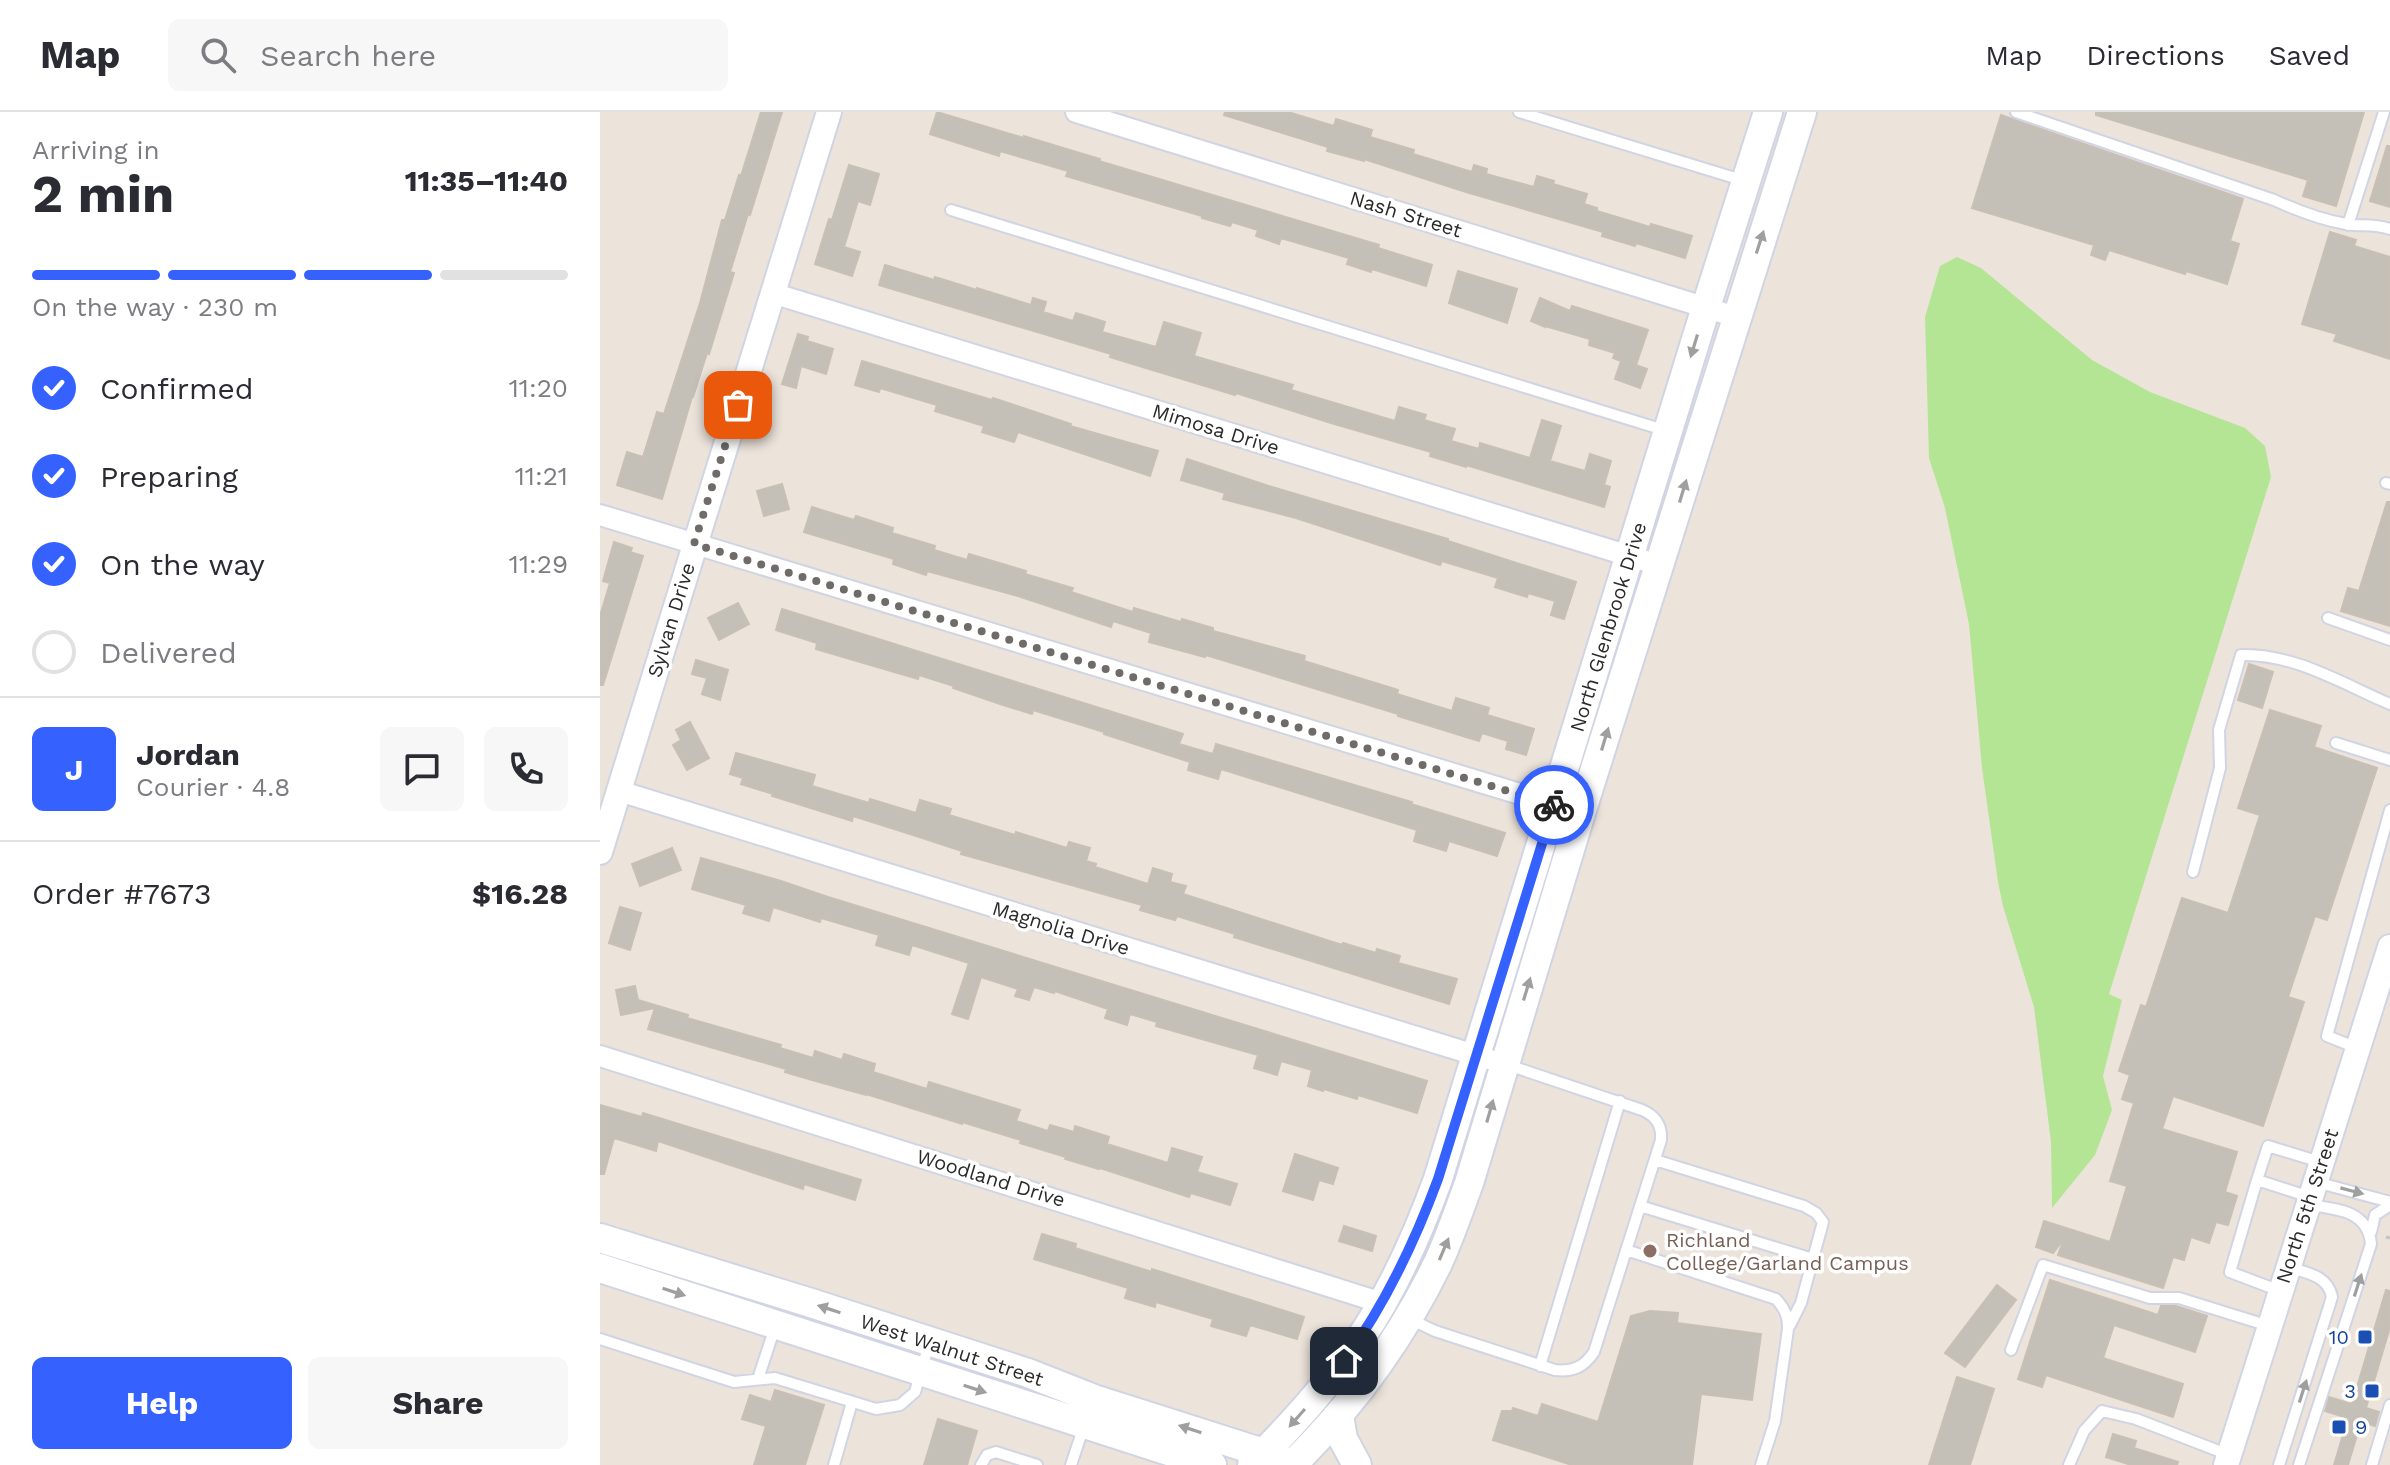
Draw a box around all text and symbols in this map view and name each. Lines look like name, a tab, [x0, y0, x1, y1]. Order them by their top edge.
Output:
search box	[168, 19, 728, 91]
text: Map	[40, 33, 120, 77]
icon: search	[196, 33, 240, 77]
text: Search here	[260, 38, 436, 73]
text: Map	[1985, 39, 2042, 72]
text: Directions	[2086, 39, 2225, 72]
text: Saved	[2269, 39, 2350, 72]
text: Arriving in	[32, 135, 160, 165]
text: 11:35–11:40	[405, 163, 568, 198]
text: 2 min	[32, 164, 174, 225]
street label: Nash Street	[1347, 186, 1465, 243]
one-way arrow	[1754, 230, 1767, 254]
text: On the way · 230 m	[32, 292, 278, 322]
one-way arrow	[1687, 335, 1699, 359]
icon: check	[32, 366, 76, 410]
text: Confirmed	[100, 371, 254, 406]
pin	[704, 371, 772, 439]
text: 11:20	[509, 373, 568, 403]
icon: bag	[716, 383, 760, 427]
street label: Mimosa Drive	[1150, 398, 1282, 460]
icon: check	[32, 454, 76, 498]
text: Preparing	[100, 459, 238, 494]
text: 11:21	[515, 461, 568, 491]
one-way arrow	[1677, 478, 1689, 502]
street label: North Glenbrook Drive	[1565, 519, 1651, 735]
icon: check	[32, 542, 76, 586]
text: On the way	[100, 547, 265, 582]
text: 11:29	[509, 549, 568, 579]
street label: Sylvan Drive	[642, 560, 700, 680]
text: Delivered	[100, 635, 237, 670]
one-way arrow	[1599, 726, 1612, 750]
button: chat	[380, 727, 464, 811]
button: phone	[484, 727, 568, 811]
text: Jordan	[136, 737, 240, 772]
text: J	[65, 752, 83, 787]
courier	[1514, 765, 1594, 845]
text: Courier · 4.8	[136, 772, 290, 802]
icon: bike	[1532, 783, 1576, 827]
text: Order #7673	[32, 876, 212, 911]
text: $16.28	[472, 876, 568, 911]
street label: Magnolia Drive	[990, 896, 1132, 960]
one-way arrow	[1521, 977, 1534, 1001]
one-way arrow	[1484, 1098, 1497, 1122]
street label: North 5th Street	[2271, 1125, 2343, 1286]
street label: Woodland Drive	[914, 1144, 1068, 1212]
one-way arrow	[2340, 1186, 2365, 1198]
place label: Richland College/Garland Campus	[1666, 1228, 1909, 1275]
one-way arrow	[1437, 1237, 1450, 1261]
marker: Richland College/Garland Campus	[1641, 1242, 1659, 1260]
one-way arrow	[2352, 1273, 2364, 1297]
one-way arrow	[663, 1286, 687, 1299]
one-way arrow	[816, 1302, 840, 1315]
street label: West Walnut Street	[857, 1309, 1047, 1391]
place label: 10	[2329, 1325, 2349, 1349]
pin	[1310, 1327, 1378, 1395]
marker: 10	[2356, 1328, 2374, 1346]
icon: home	[1322, 1339, 1366, 1383]
button: Help	[32, 1357, 292, 1449]
button: Share	[308, 1357, 568, 1449]
one-way arrow	[2297, 1378, 2309, 1402]
place label: 3	[2344, 1379, 2356, 1403]
marker: 3	[2363, 1382, 2381, 1400]
one-way arrow	[963, 1383, 987, 1395]
one-way arrow	[1289, 1407, 1306, 1427]
place label: 9	[2355, 1415, 2367, 1439]
marker: 9	[2330, 1418, 2348, 1436]
one-way arrow	[1178, 1422, 1202, 1435]

